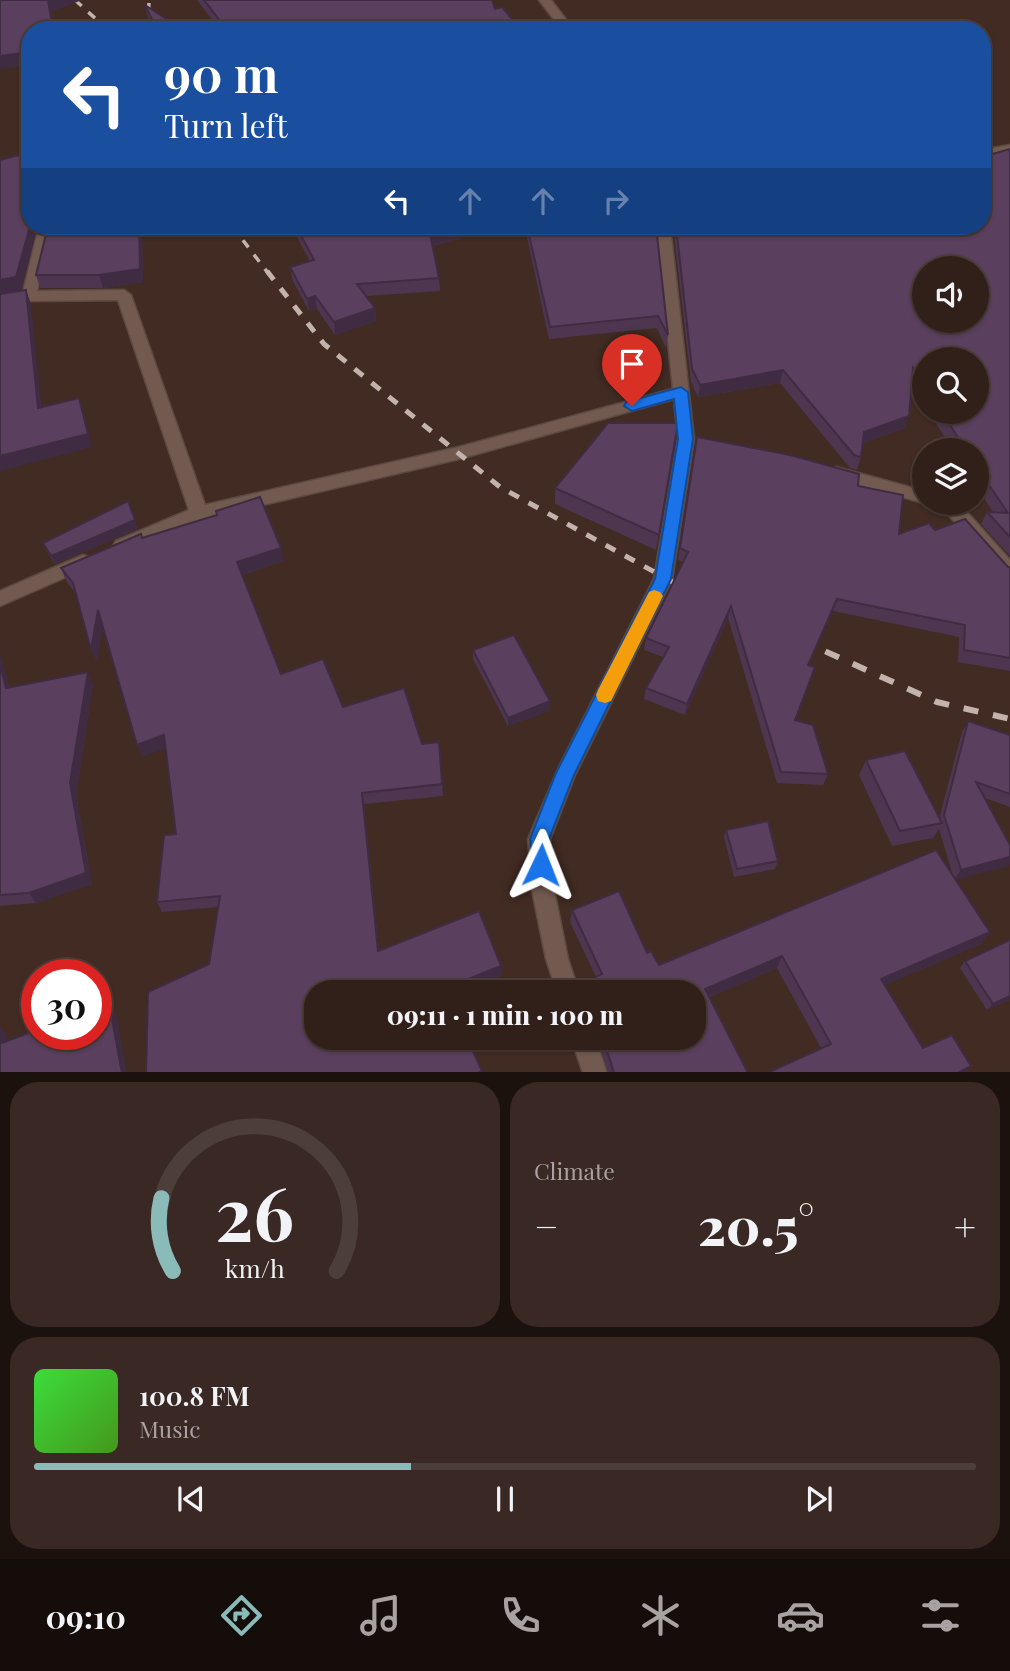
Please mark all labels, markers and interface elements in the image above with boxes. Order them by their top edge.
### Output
text: 90 m [164,40,278,105]
icon: left [49,49,140,140]
text: Turn left [164,103,288,146]
icon: left [378,182,416,220]
icon: ahead [451,182,489,220]
icon: ahead [524,182,562,220]
icon: right [597,182,635,220]
map controls [912,256,989,515]
button: sound [912,256,989,333]
pin [602,334,662,406]
icon: arrive [613,345,651,383]
button: search [912,347,989,424]
button: layers [912,438,989,515]
position arrow [504,828,578,902]
speed limit sign: 30 [21,959,112,1050]
text: 09:11 · 1 min · 100 m [387,997,623,1032]
text: Climate [534,1155,615,1186]
text: 26 [216,1162,294,1259]
text: 20.5° [698,1190,814,1259]
text: − [534,1200,559,1251]
text: + [954,1200,976,1251]
text: km/h [225,1250,285,1283]
text: 100.8 FM [139,1378,250,1413]
text: Music [139,1413,200,1444]
icon: previous [172,1480,210,1518]
icon: pause [486,1480,524,1518]
icon: next [800,1480,838,1518]
icon: directions [217,1591,266,1640]
icon: music [356,1591,405,1640]
icon: phone [496,1591,545,1640]
icon: climate [636,1591,685,1640]
icon: car [776,1591,825,1640]
icon: filters [916,1591,965,1640]
text: 09:10 [45,1594,126,1637]

